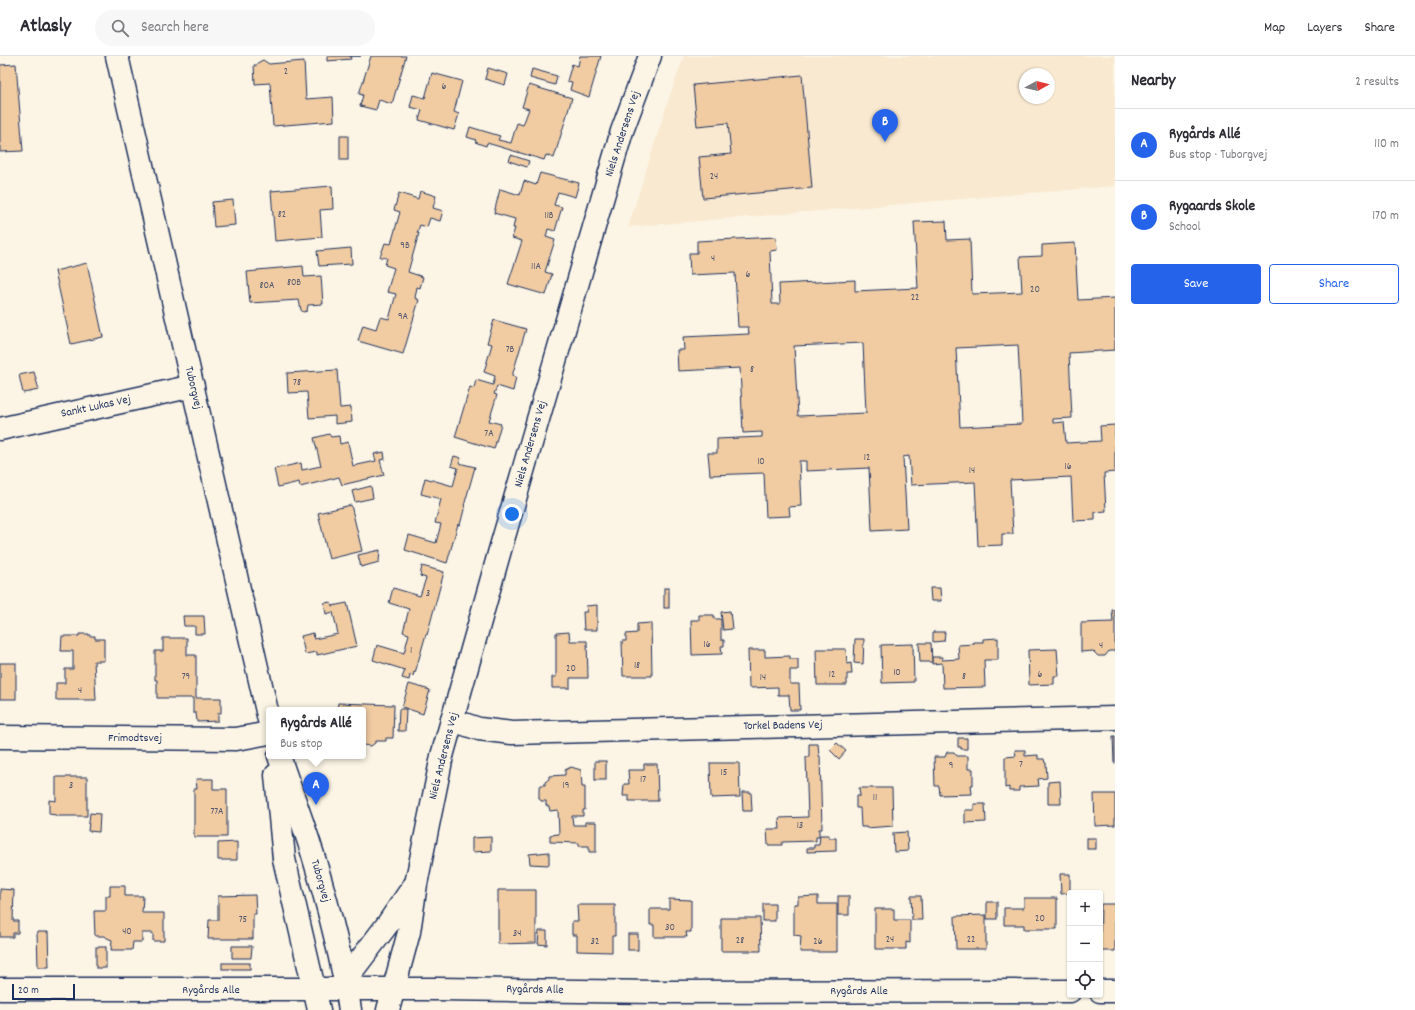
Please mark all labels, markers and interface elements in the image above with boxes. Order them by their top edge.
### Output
search box [95,10,375,46]
text: Atlasly [20,14,71,41]
icon: search [109,17,131,39]
text: Search here [141,17,209,39]
text: Map [1264,18,1285,38]
text: Layers [1307,18,1342,38]
text: Share [1364,18,1395,38]
house number: 2 [284,65,288,79]
north arrow [1019,68,1055,104]
text: Nearby [1131,70,1175,94]
text: 2 results [1355,73,1399,92]
house number: 6 [442,80,447,94]
street label: Niels Andersens Vej [601,89,645,179]
pin: B [872,109,898,142]
text: Rygårds Allé [1169,124,1241,146]
text: A [1140,135,1148,154]
text: 110 m [1374,135,1399,154]
text: Bus stop · Tuborgvej [1169,146,1267,165]
house number: 24 [710,170,718,184]
text: Rygaards Skole [1169,196,1255,218]
text: B [1141,207,1147,226]
text: 170 m [1372,207,1399,226]
house number: 82 [278,208,286,222]
house number: 11B [544,209,554,223]
text: School [1169,218,1201,237]
house number: 9B [400,239,410,253]
house number: 4 [711,252,715,266]
house number: 11A [531,260,541,274]
button: Save [1131,264,1261,304]
button: Share [1269,264,1399,304]
house number: 6 [746,268,751,282]
house number: 80B [287,276,301,290]
house number: 80A [260,279,275,293]
house number: 20 [1030,283,1040,297]
house number: 22 [911,291,919,305]
house number: 9A [398,310,409,324]
house number: 7B [506,343,515,357]
house number: 8 [750,363,754,377]
street label: Tuborgvej [180,365,206,411]
house number: 78 [293,376,301,390]
street label: Sankt Lukas Vej [59,391,133,423]
street label: Niels Andersens Vej [511,399,551,489]
house number: 7A [484,427,494,441]
house number: 12 [864,451,870,465]
house number: 10 [757,455,765,469]
house number: 16 [1064,460,1072,474]
house number: 14 [969,464,975,478]
your location [502,504,522,524]
house number: 3 [426,587,430,601]
house number: 16 [703,638,711,652]
house number: 4 [1099,639,1103,653]
house number: 1 [410,644,412,658]
house number: 18 [634,659,640,673]
house number: 20 [566,662,576,676]
house number: 10 [893,666,901,680]
house number: 12 [829,668,835,682]
house number: 6 [1038,668,1043,682]
house number: 79 [182,670,190,684]
house number: 8 [962,670,966,684]
house number: 14 [760,671,766,685]
house number: 4 [78,684,82,698]
popup [266,707,366,759]
street label: Niels Andersens Vej [425,711,463,801]
text: Rygårds Allé [280,713,352,735]
street label: Torkel Badens Vej [743,717,823,735]
street label: Frimodtsvej [108,730,162,747]
text: Bus stop [280,735,322,754]
house number: 7 [1019,758,1023,772]
house number: 9 [949,759,953,773]
house number: 15 [721,766,728,780]
pin: A [303,772,329,805]
house number: 17 [640,773,646,787]
house number: 3 [69,779,73,793]
house number: 19 [563,779,569,793]
house number: 11 [873,791,877,805]
house number: 77A [210,805,224,819]
house number: 13 [797,819,803,833]
street label: Tuborgvej [306,858,334,904]
map controls [1067,890,1103,998]
button: + [1067,890,1103,926]
house number: 20 [1035,912,1045,926]
house number: 75 [239,913,248,927]
house number: 30 [665,921,675,935]
house number: 40 [122,925,132,939]
button: − [1067,926,1103,962]
house number: 34 [513,927,521,941]
house number: 24 [886,933,894,947]
house number: 22 [967,933,975,947]
house number: 28 [736,934,744,948]
house number: 32 [591,935,599,949]
house number: 26 [813,935,823,949]
button: locate [1067,962,1103,998]
street label: Rygårds Alle [506,981,564,999]
scale bar [12,982,75,1001]
street label: Rygårds Alle [182,982,240,999]
text: 20 m [18,983,39,999]
street label: Rygårds Alle [830,983,888,1000]

